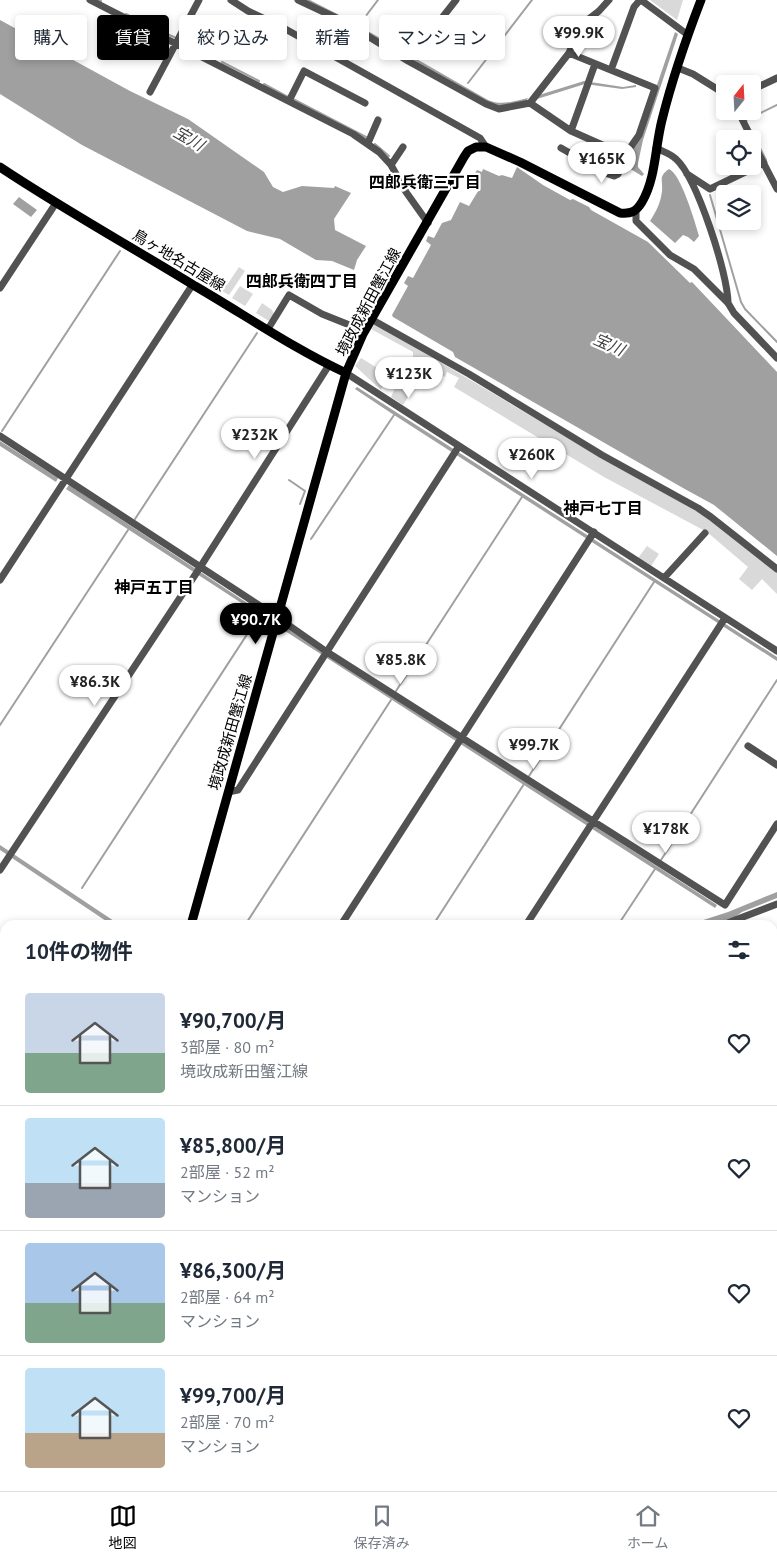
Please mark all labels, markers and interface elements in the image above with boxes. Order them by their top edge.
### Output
chip: 購入 [15,15,87,60]
chip: 賃貸 [97,15,169,60]
chip: 絞り込み [179,15,287,60]
chip: 新着 [297,15,369,60]
chip: マンション [379,15,505,60]
pin: ¥99.9K [538,15,620,58]
text: ¥99.9K [554,22,604,42]
north arrow [716,75,761,120]
map controls [716,75,761,230]
water label: 宝川 [170,121,210,156]
button: locate [716,130,761,175]
pin: ¥165K [567,142,637,184]
text: ¥165K [579,148,625,168]
district label: 四郎兵衛三丁目 [369,172,481,192]
button: layers [716,185,761,230]
street label: 鳥ヶ地名古屋線 [129,225,229,295]
street label: 境政成新田蟹江線 [331,245,405,359]
district label: 四郎兵衛四丁目 [246,271,358,291]
water label: 宝川 [590,328,630,360]
pin: ¥123K [374,356,444,399]
text: ¥123K [386,363,432,383]
pin: ¥232K [220,418,290,460]
text: ¥232K [232,424,278,444]
pin: ¥260K [497,438,567,480]
text: ¥260K [509,444,555,464]
district label: 神戸七丁目 [563,498,643,518]
district label: 神戸五丁目 [114,577,194,597]
pin: ¥90.7K [215,602,297,645]
text: ¥90.7K [231,609,281,629]
pin: ¥85.8K [360,642,442,685]
text: ¥85.8K [376,649,426,669]
pin: ¥86.3K [54,664,136,707]
text: ¥86.3K [70,671,120,691]
street label: 境政成新田蟹江線 [204,672,256,792]
pin: ¥99.7K [493,728,575,770]
text: ¥99.7K [509,734,559,754]
pin: ¥178K [631,812,701,854]
text: ¥178K [643,818,689,838]
icon: filters [725,936,753,964]
text: 10件の物件 [25,938,133,965]
text: ¥90,700/月 [180,1007,286,1034]
icon: home [65,1013,125,1073]
icon: heart [725,1029,753,1057]
text: 3部屋 · 80 m² [180,1037,275,1057]
text: 境政成新田蟹江線 [180,1061,308,1081]
text: ¥85,800/月 [180,1132,286,1159]
icon: home [65,1138,125,1198]
icon: heart [725,1154,753,1182]
text: 2部屋 · 52 m² [180,1162,275,1182]
text: マンション [180,1186,260,1206]
text: ¥86,300/月 [180,1257,286,1284]
icon: home [65,1263,125,1323]
icon: heart [725,1279,753,1307]
text: 2部屋 · 64 m² [180,1287,275,1307]
text: マンション [180,1311,260,1331]
text: ¥99,700/月 [180,1382,286,1409]
icon: home [65,1388,125,1448]
icon: heart [725,1404,753,1432]
text: 2部屋 · 70 m² [180,1412,275,1432]
text: マンション [180,1436,260,1456]
tab: 地図 [109,1502,137,1552]
tab: 保存済み [354,1502,410,1552]
tab: ホーム [627,1502,668,1552]

